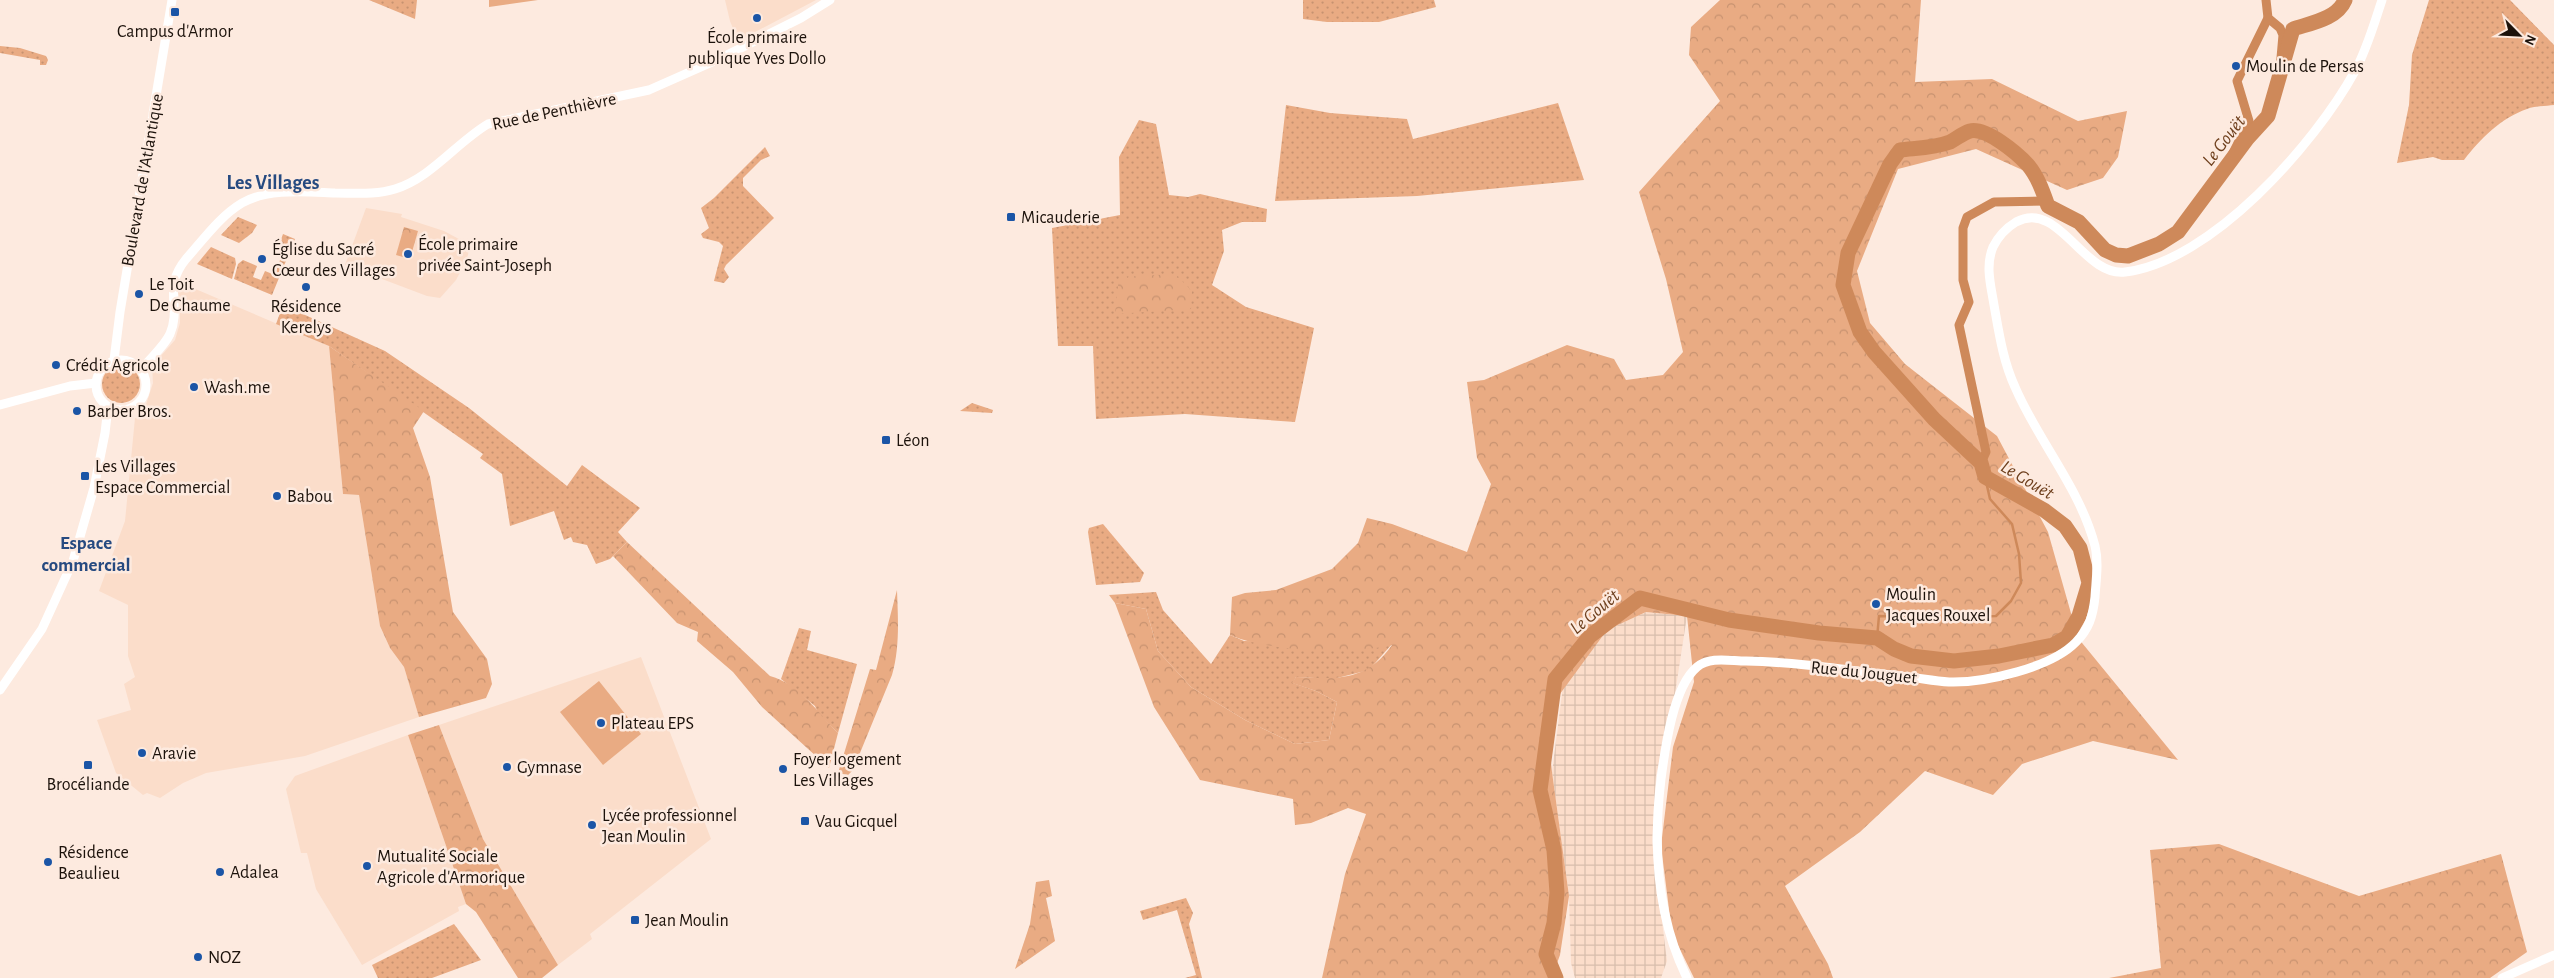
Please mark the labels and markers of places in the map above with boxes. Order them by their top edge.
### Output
marker: Campus d'Armor [169,6,181,18]
marker: École primaire publique Yves Dollo [751,12,763,24]
place label: Campus d'Armor [117,23,233,41]
place label: École primaire publique Yves Dollo [688,26,826,68]
place label: Moulin de Persas [2246,58,2364,76]
marker: Moulin de Persas [2230,60,2242,72]
place label: Micauderie [1021,209,1100,227]
marker: Micauderie [1005,211,1017,223]
place label: École primaire privée Saint-Joseph [418,233,552,275]
place label: Église du Sacré Cœur des Villages [272,238,395,280]
marker: École primaire privée Saint-Joseph [402,248,414,260]
marker: Église du Sacré Cœur des Villages [256,253,268,265]
place label: Le Toit De Chaume [149,276,231,315]
marker: Résidence Kerelys [300,281,312,293]
marker: Le Toit De Chaume [133,288,145,300]
place label: Résidence Kerelys [271,298,341,337]
place label: Crédit Agricole [66,357,169,375]
marker: Crédit Agricole [50,359,62,371]
place label: Wash.me [204,379,270,397]
marker: Wash.me [188,381,200,393]
place label: Barber Bros. [87,403,172,421]
marker: Barber Bros. [71,405,83,417]
place label: Léon [896,432,929,450]
marker: Léon [880,434,892,446]
place label: Les Villages Espace Commercial [95,458,230,497]
marker: Les Villages Espace Commercial [79,470,91,482]
place label: Babou [287,488,332,506]
marker: Babou [271,490,283,502]
place label: Moulin Jacques Rouxel [1886,586,1990,625]
marker: Moulin Jacques Rouxel [1870,598,1882,610]
place label: Plateau EPS [611,715,694,733]
marker: Plateau EPS [595,717,607,729]
place label: Aravie [152,745,196,763]
marker: Aravie [136,747,148,759]
place label: Foyer logement Les Villages [793,751,902,790]
marker: Brocéliande [82,759,94,771]
place label: Gymnase [517,759,582,777]
marker: Gymnase [501,761,513,773]
marker: Foyer logement Les Villages [777,763,789,775]
place label: Brocéliande [46,776,130,794]
place label: Lycée professionnel Jean Moulin [602,807,737,846]
place label: Vau Gicquel [815,813,898,831]
marker: Vau Gicquel [799,815,811,827]
marker: Lycée professionnel Jean Moulin [586,819,598,831]
place label: Résidence Beaulieu [58,844,129,883]
place label: Mutualité Sociale Agricole d'Armorique [377,848,525,887]
marker: Résidence Beaulieu [42,856,54,868]
marker: Mutualité Sociale Agricole d'Armorique [361,860,373,872]
place label: Adalea [230,864,279,882]
marker: Adalea [214,866,226,878]
place label: Jean Moulin [645,912,729,930]
marker: Jean Moulin [629,914,641,926]
place label: NOZ [208,949,241,967]
marker: NOZ [192,951,204,963]

